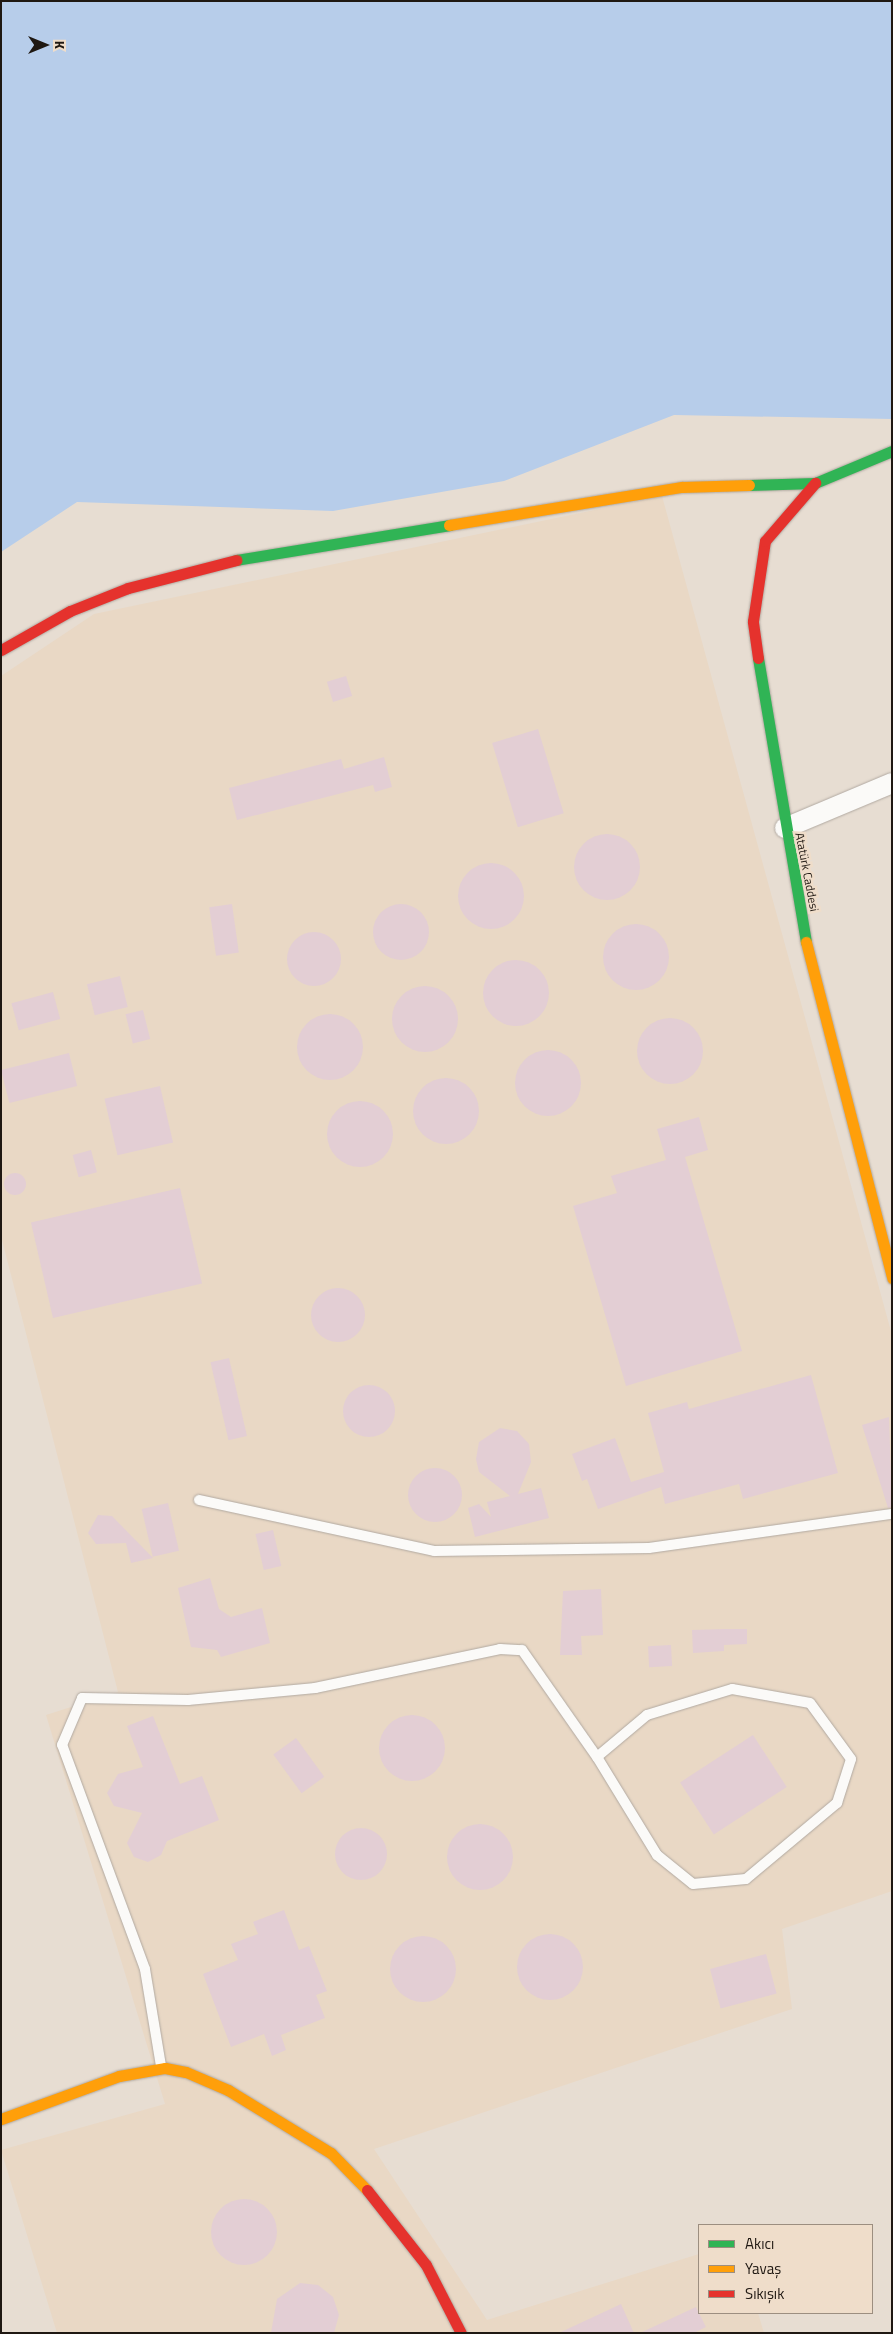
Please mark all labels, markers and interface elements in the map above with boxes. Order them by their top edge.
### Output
north arrow [20,20,70,70]
text: K [50,41,71,49]
street label: Atatürk Caddesi [792,831,822,913]
legend [698,2224,873,2314]
text: Akıcı [745,2232,774,2255]
text: Yavaş [745,2257,781,2280]
text: Sıkışık [745,2282,784,2305]

